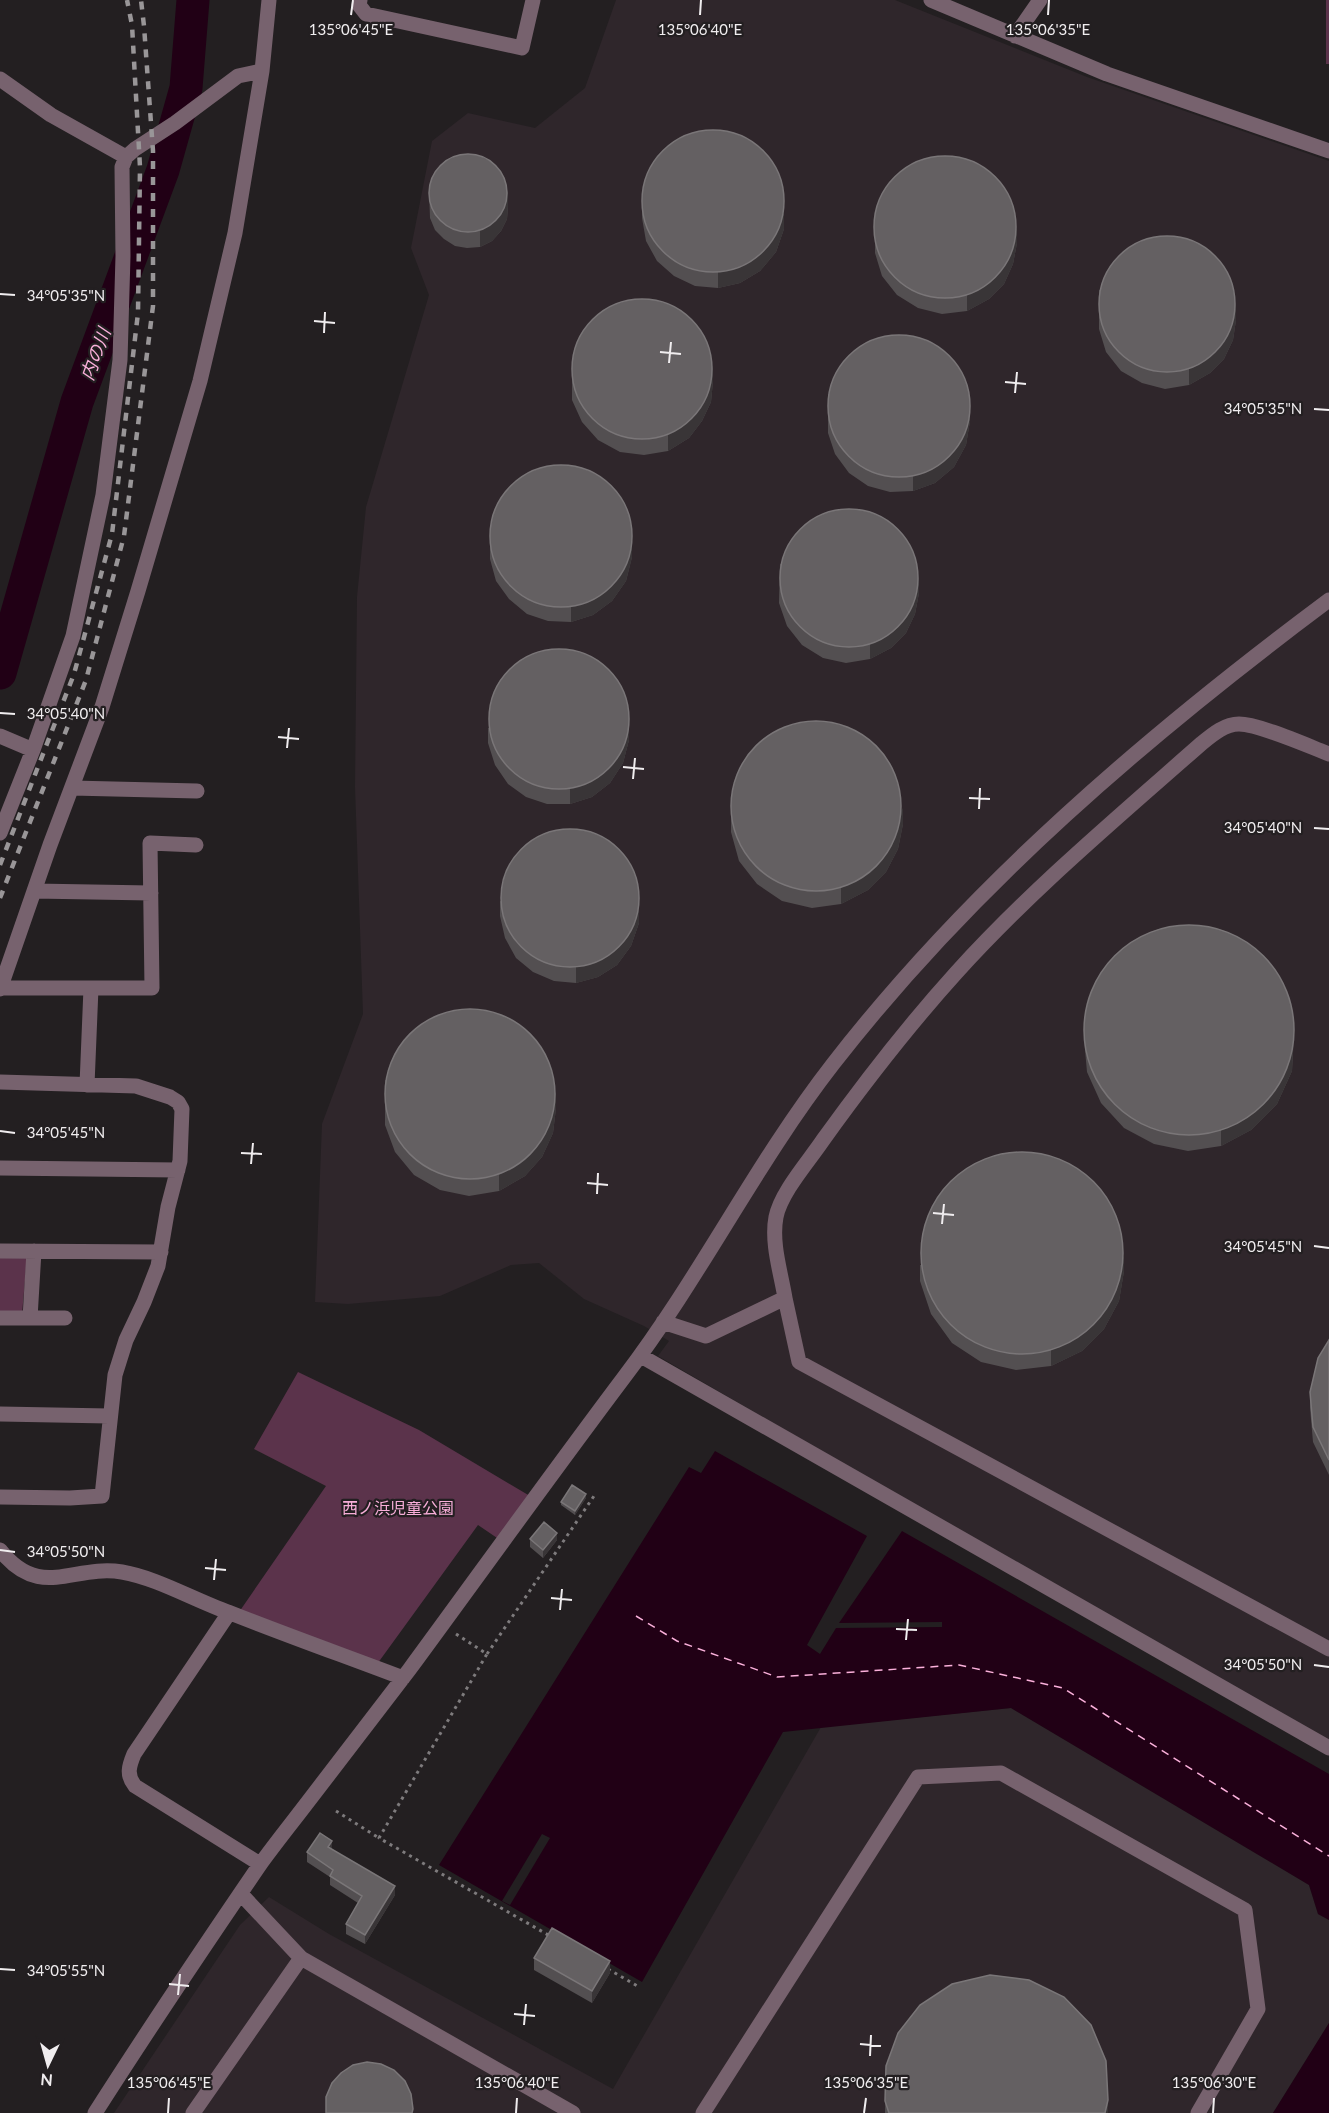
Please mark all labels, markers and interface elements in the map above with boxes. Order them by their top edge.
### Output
text: 135°06'45"E [309,20,393,38]
text: 135°06'40"E [658,20,742,38]
text: 135°06'35"E [1006,20,1090,38]
text: 34°05'35"N [27,286,105,304]
water label: 内の川 [75,323,115,383]
text: 34°05'35"N [1224,399,1302,417]
text: 34°05'40"N [27,704,105,722]
text: 34°05'40"N [1224,818,1302,836]
text: 34°05'45"N [27,1123,105,1141]
text: 34°05'45"N [1224,1237,1302,1255]
park label: 西ノ浜児童公園 [342,1498,454,1517]
text: 34°05'50"N [27,1542,105,1560]
text: 34°05'50"N [1224,1655,1302,1673]
text: 34°05'55"N [27,1961,105,1979]
north arrow [18,2035,78,2095]
text: N [40,2070,54,2090]
text: 135°06'45"E [127,2073,211,2091]
text: 135°06'40"E [475,2073,559,2091]
text: 135°06'35"E [824,2073,908,2091]
text: 135°06'30"E [1172,2073,1256,2091]

